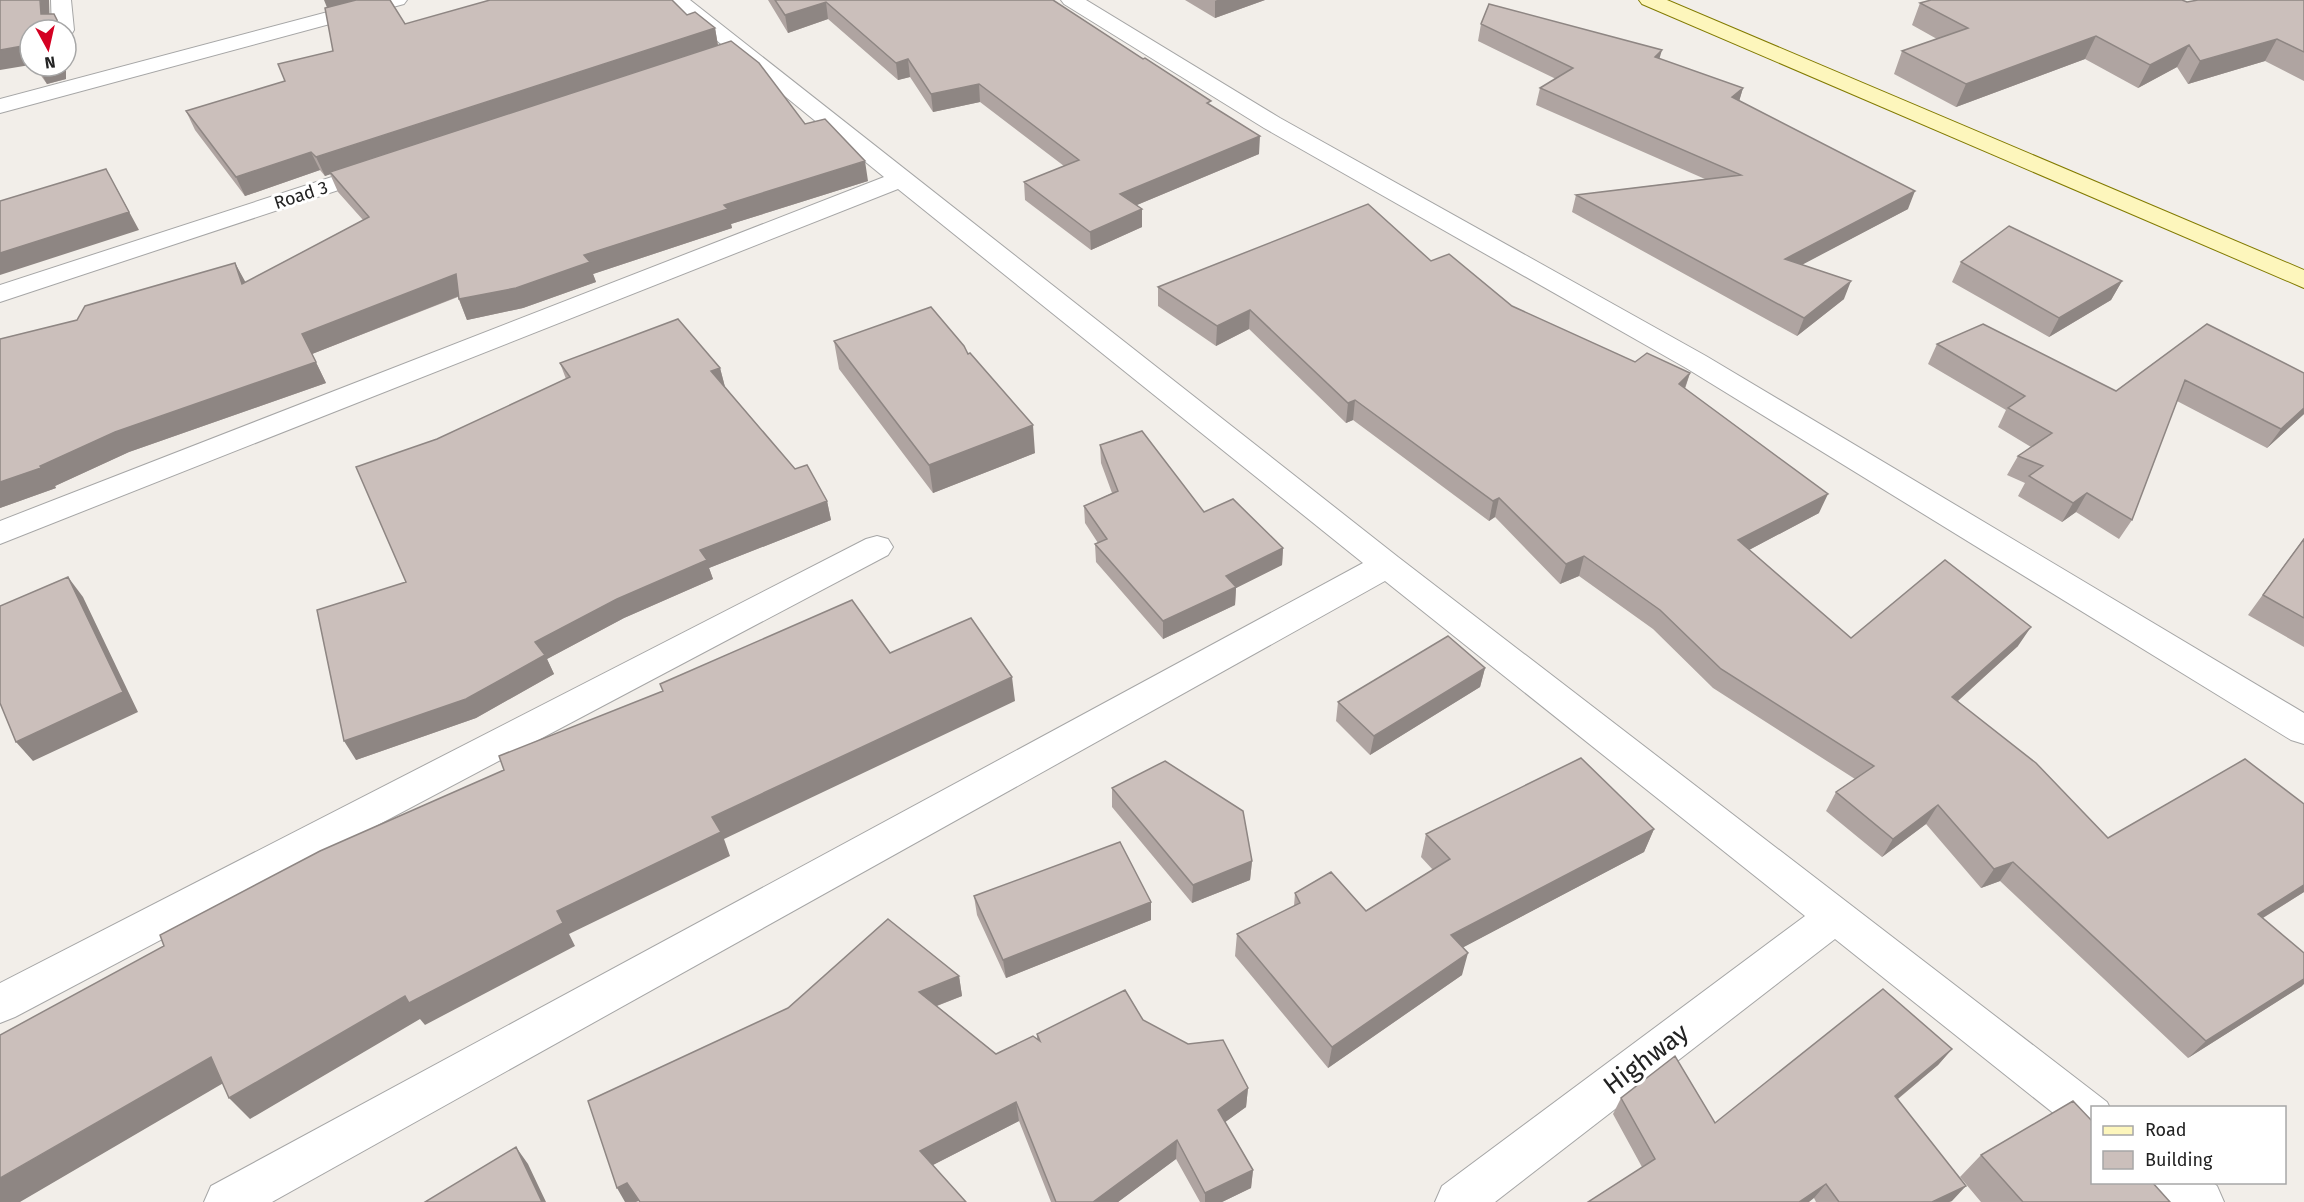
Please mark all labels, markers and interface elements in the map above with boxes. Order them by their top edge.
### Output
north arrow [18,18,78,78]
text: N [43,52,57,73]
street label: Road 3 [271,176,331,214]
street label: Highway [1597,1017,1695,1101]
legend [2091,1106,2286,1184]
text: Road [2145,1119,2187,1141]
text: Building [2145,1149,2213,1171]

